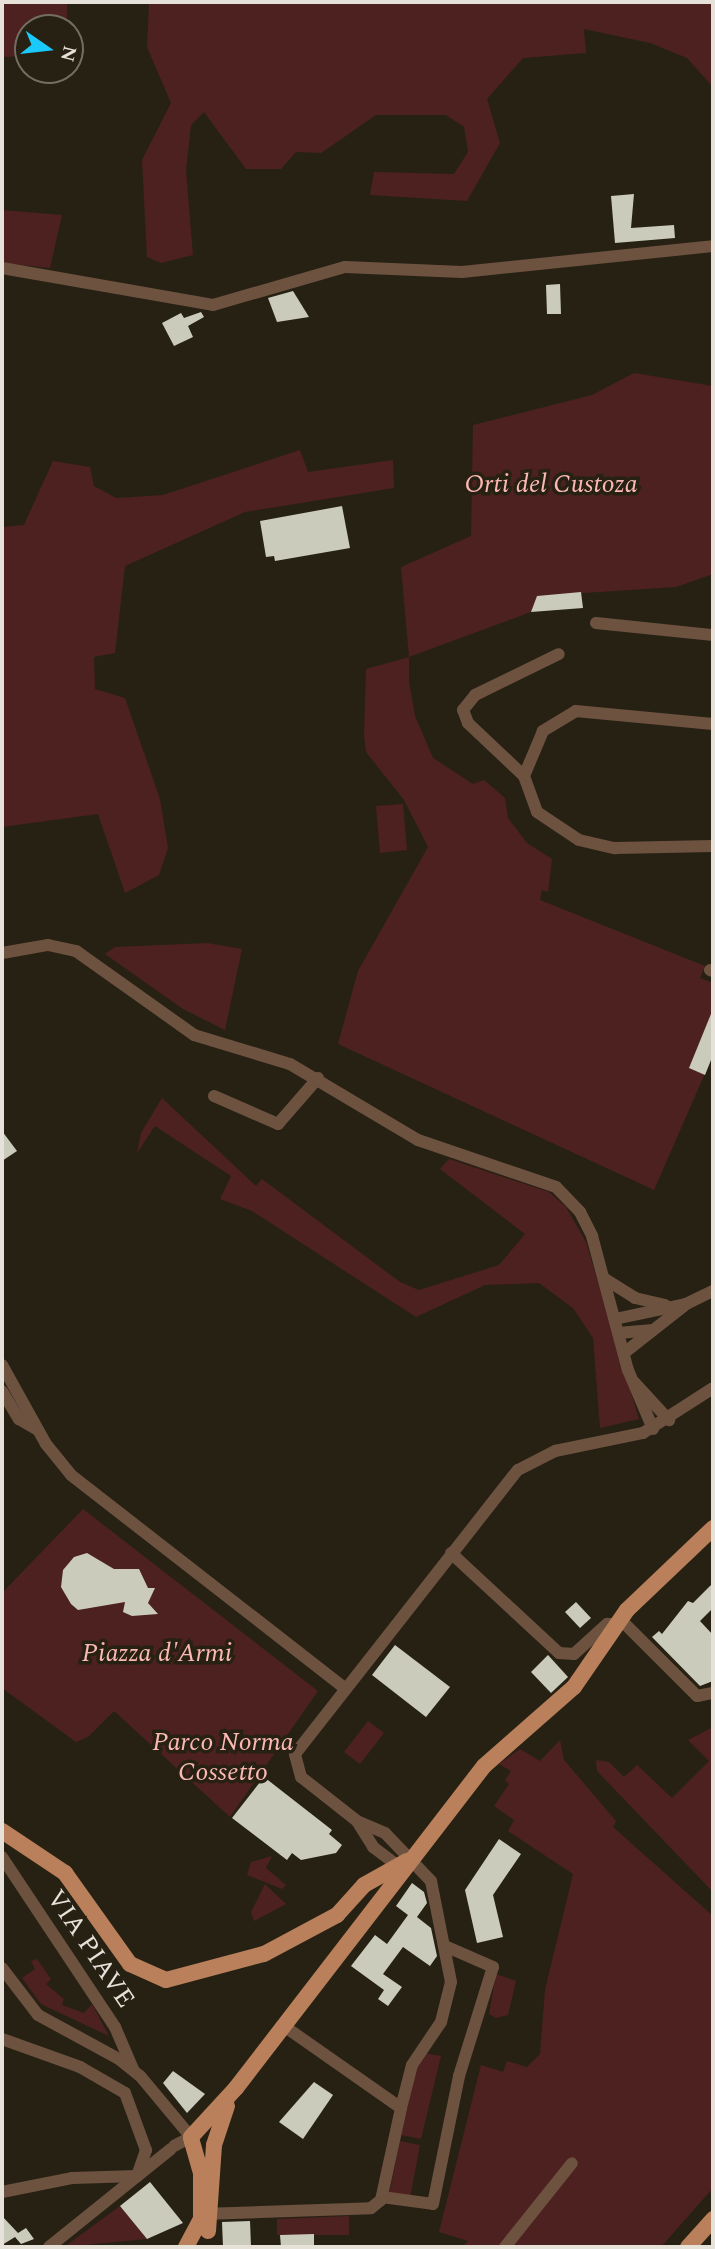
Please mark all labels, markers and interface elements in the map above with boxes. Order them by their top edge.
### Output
north arrow [14,14,84,84]
text: N [52,43,84,65]
park label: Orti del Custoza [464,469,638,501]
park label: Piazza d'Armi [82,1638,232,1670]
park label: Parco Norma Cossetto [152,1727,294,1788]
street label: VIA PIAVE [39,1884,141,2014]

